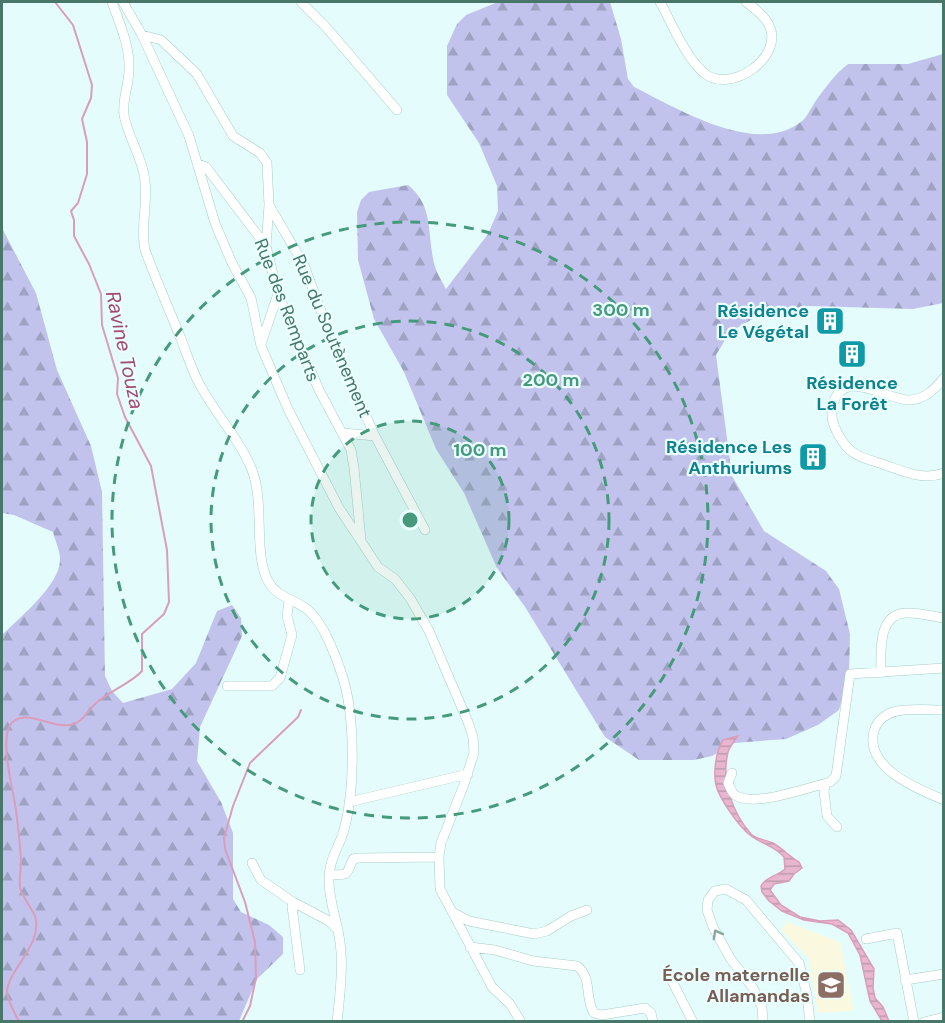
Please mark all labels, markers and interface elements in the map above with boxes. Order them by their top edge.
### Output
street label: Rue des Remparts [249,235,325,385]
street label: Rue du Soutènement [287,251,377,421]
water label: Ravine Touza [100,289,150,411]
text: 300 m [592,298,650,322]
place label: Résidence Le Végétal [717,299,809,344]
building icon: Résidence Le Végétal [814,305,846,337]
building icon: Résidence La Forêt [836,338,868,370]
text: 200 m [523,368,579,392]
place label: Résidence La Forêt [806,371,898,416]
place label: Résidence Les Anthuriums [666,435,792,480]
text: 100 m [453,438,507,462]
building icon: Résidence Les Anthuriums [797,441,829,473]
centre of rings [400,510,420,530]
one-way arrow [713,930,724,940]
place label: École maternelle Allamandas [662,963,810,1008]
school or university icon: École maternelle Allamandas [815,969,847,1001]

